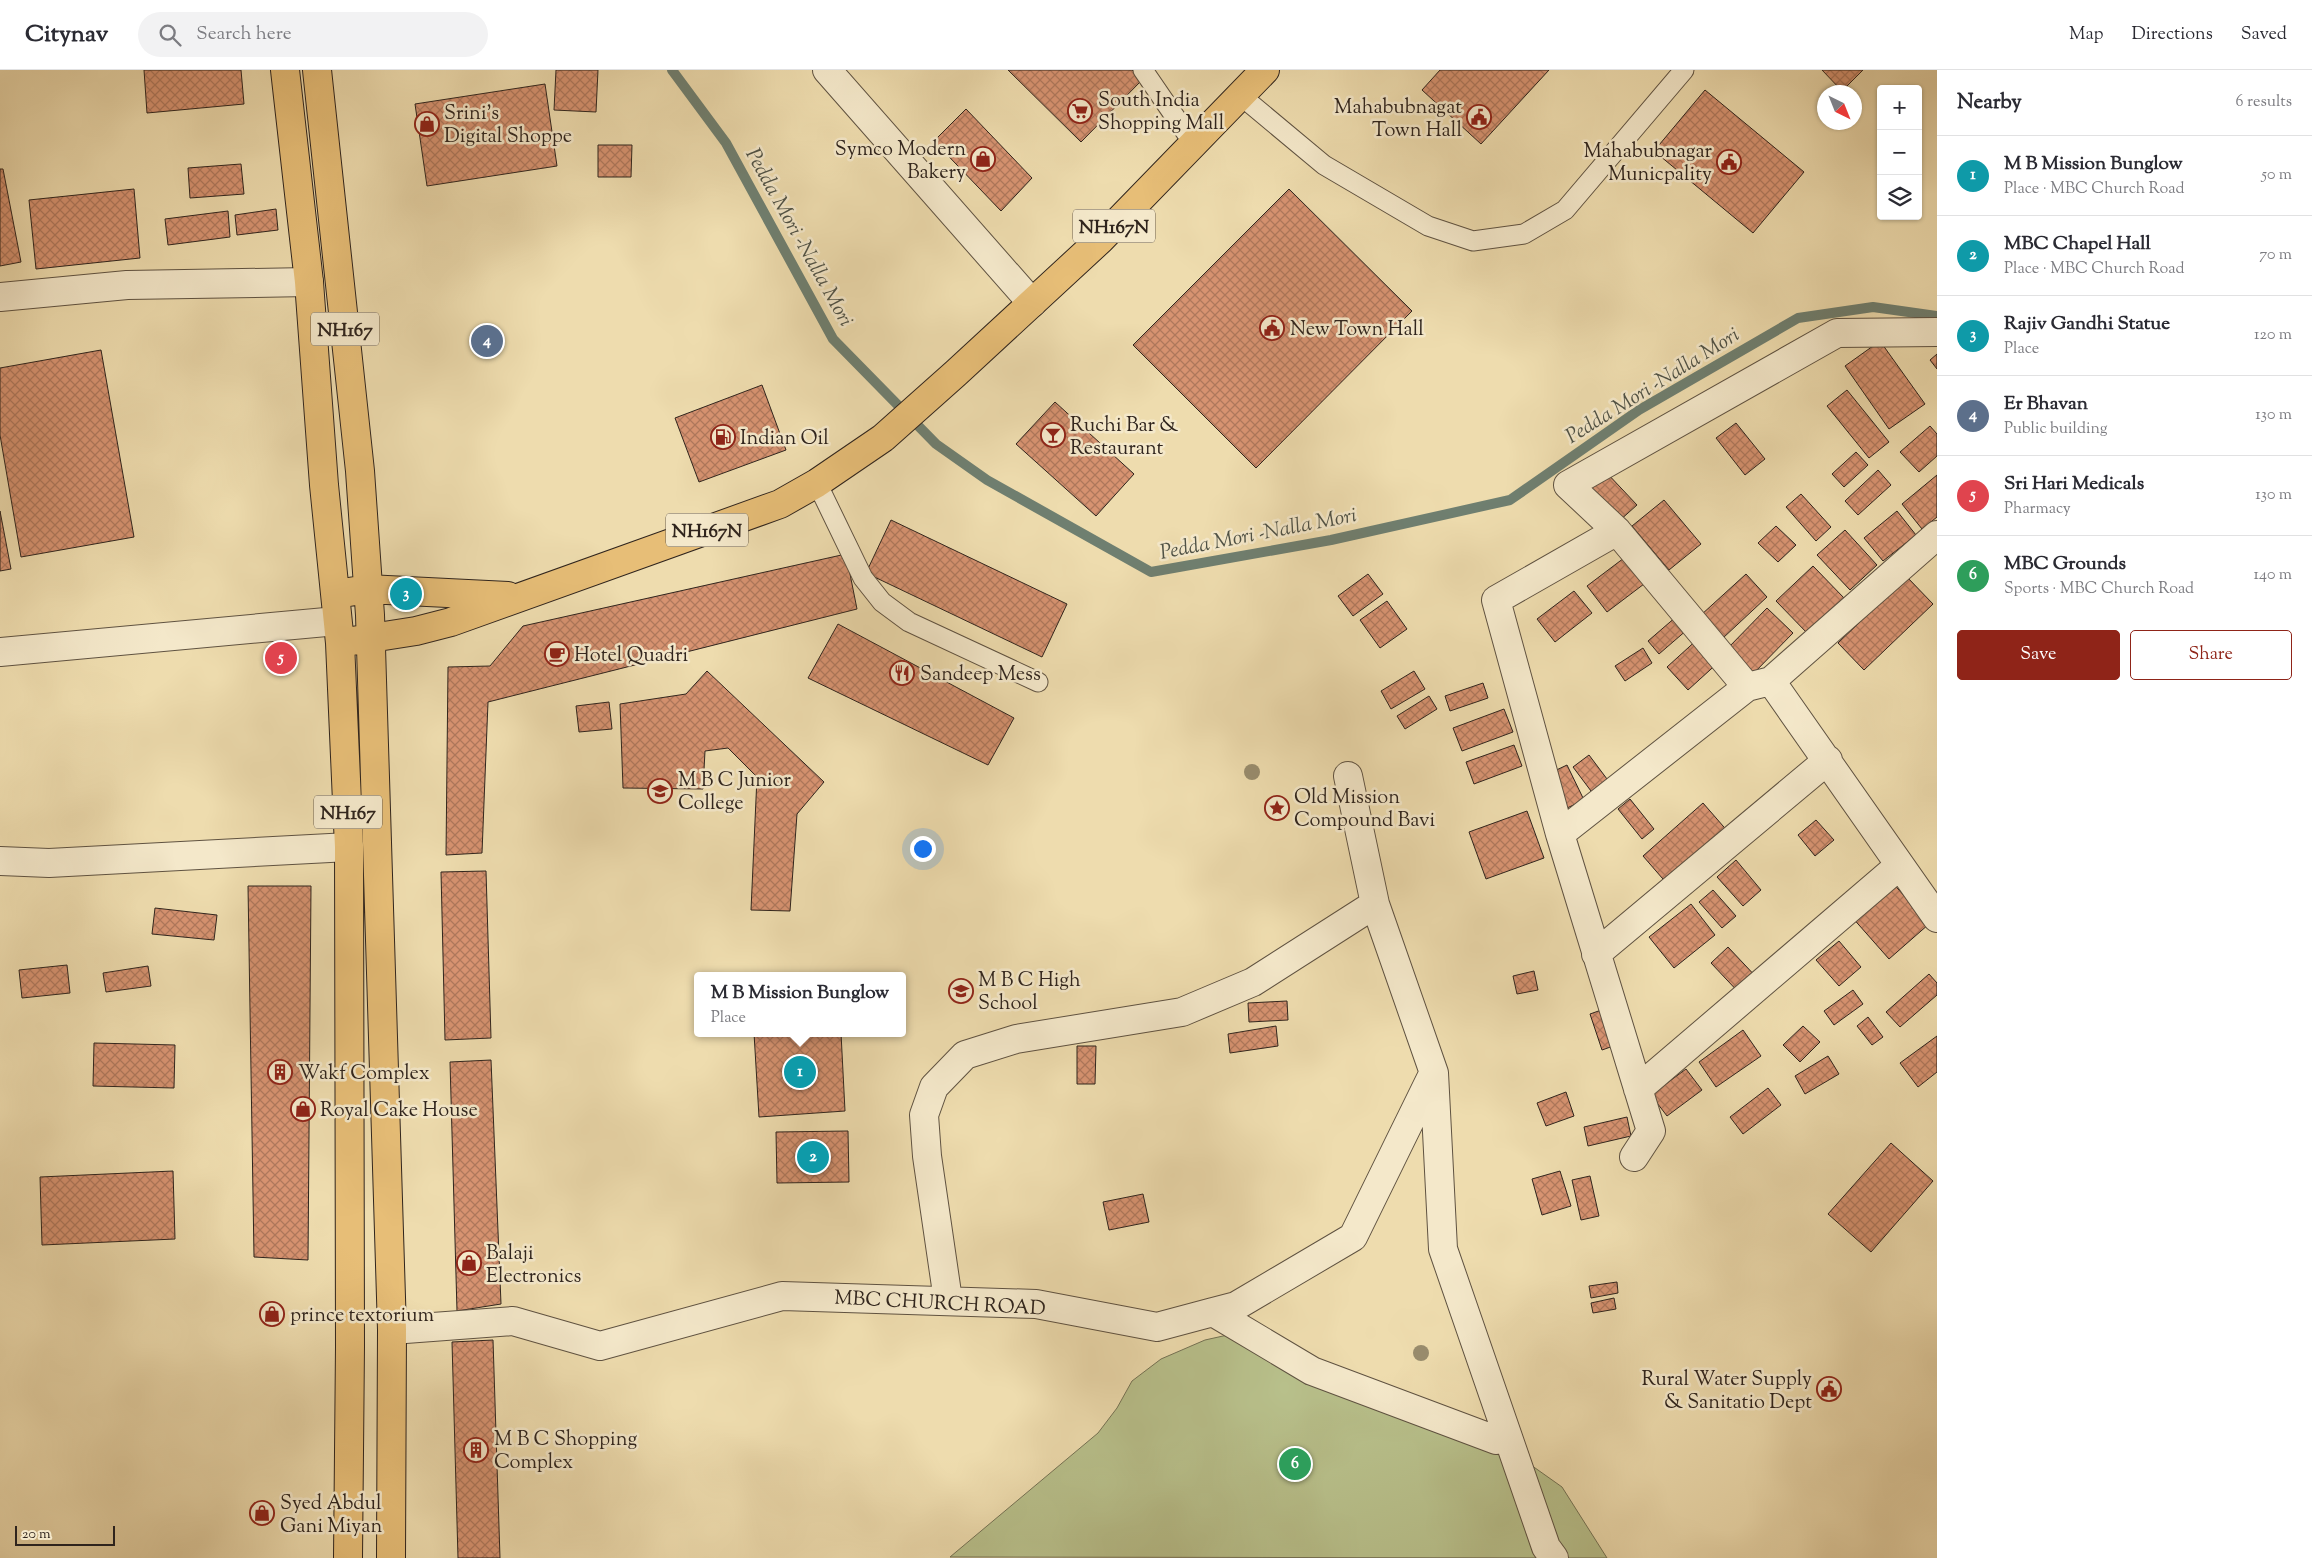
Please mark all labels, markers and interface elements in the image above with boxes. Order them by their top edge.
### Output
search box [138,12,488,57]
text: Citynav [25,18,108,52]
icon: search [156,21,184,49]
text: Search here [196,21,292,48]
text: Map [2069,22,2104,48]
text: Directions [2132,22,2213,48]
text: Saved [2241,22,2287,48]
north arrow [1817,85,1862,130]
map controls [1877,85,1922,220]
button: + [1877,85,1922,130]
place label: South India Shopping Mall [1098,87,1225,139]
text: Nearby [1957,88,2022,118]
text: 6 results [2236,91,2292,114]
place label: Mahabubnagat Town Hall [1334,94,1462,146]
supermarket icon: South India Shopping Mall [1067,98,1093,124]
place label: Srini’s Digital Shoppe [444,100,572,152]
public building icon: Mahabubnagat Town Hall [1466,104,1492,130]
shop icon: Srini’s Digital Shoppe [414,111,440,137]
button: − [1877,130,1922,175]
place label: Symco Modern Bakery [835,136,966,188]
place label: Mahabubnagar Municpality [1583,138,1712,190]
water label: Pedda Mori -Nalla Mori [737,143,860,333]
shop icon: Symco Modern Bakery [970,146,996,172]
public building icon: Mahabubnagar Municpality [1716,149,1742,175]
text: M B Mission Bunglow [2004,151,2183,178]
text: 1 [1970,164,1976,187]
text: 50 m [2261,164,2292,187]
button: layers [1877,175,1922,220]
text: Place · MBC Church Road [2004,178,2185,201]
road number: NH167N [1073,210,1155,242]
text: MBC Chapel Hall [2004,231,2151,258]
text: 2 [1969,244,1977,267]
text: 70 m [2259,244,2292,267]
text: Place · MBC Church Road [2004,258,2185,281]
text: Rajiv Gandhi Statue [2004,311,2170,338]
road number: NH167 [311,312,379,346]
public building icon: New Town Hall [1259,315,1285,341]
place label: New Town Hall [1290,316,1424,345]
water label: Pedda Mori -Nalla Mori [1560,321,1746,452]
pin: 4 [471,322,503,360]
text: 3 [1970,324,1976,347]
text: 120 m [2254,324,2292,347]
text: Place [2004,338,2039,361]
text: Er Bhavan [2004,391,2088,418]
text: 4 [1969,404,1977,427]
text: 130 m [2255,404,2292,427]
place label: Ruchi Bar & Restaurant [1070,412,1178,464]
text: Public building [2004,418,2108,441]
bar icon: Ruchi Bar & Restaurant [1040,422,1066,448]
fuel station icon: Indian Oil [710,424,736,450]
place label: Indian Oil [740,425,829,454]
text: Sri Hari Medicals [2004,471,2144,498]
text: 5 [1970,484,1976,507]
text: 130 m [2255,484,2292,507]
text: Pharmacy [2004,498,2071,521]
water label: Pedda Mori -Nalla Mori [1158,501,1359,569]
road number: NH167N [666,514,748,546]
text: MBC Grounds [2004,551,2126,578]
text: 6 [1969,564,1977,587]
text: 140 m [2254,564,2292,587]
pin: 3 [390,575,422,613]
text: Sports · MBC Church Road [2004,578,2194,601]
button: Save [1957,630,2120,680]
button: Share [2130,630,2292,680]
pin: 5 [265,639,297,677]
cafe icon: Hotel Quadri [544,641,570,667]
place label: Hotel Quadri [574,642,688,671]
restaurant icon: Sandeep Mess [889,660,915,686]
place label: Sandeep Mess [920,661,1041,690]
place label: M B C Junior College [678,767,792,819]
school or university icon: M B C Junior College [647,778,673,804]
place label: Old Mission Compound Bavi [1294,784,1436,836]
place icon: Old Mission Compound Bavi [1264,795,1290,821]
road number: NH167 [314,796,382,829]
your location [910,836,936,862]
place label: M B C High School [978,967,1081,1019]
popup [694,972,906,1037]
school or university icon: M B C High School [948,978,974,1004]
text: M B Mission Bunglow [711,980,889,1007]
text: Place [711,1007,746,1030]
pin: 1 [784,1053,816,1091]
building icon: Wakf Complex [267,1059,293,1085]
place label: Wakf Complex [298,1060,430,1089]
shop icon: Royal Cake House [290,1096,316,1122]
place label: Royal Cake House [320,1097,478,1126]
pin: 2 [797,1138,829,1176]
place label: Balaji Electronics [486,1240,581,1292]
shop icon: Balaji Electronics [456,1250,482,1276]
street label: MBC CHURCH ROAD [833,1284,1046,1325]
shop icon: prince textorium [259,1301,285,1327]
place label: prince textorium [290,1302,435,1331]
place label: Rural Water Supply & Sanitatio Dept [1641,1366,1812,1418]
public building icon: Rural Water Supply & Sanitatio Dept [1816,1376,1842,1402]
place label: M B C Shopping Complex [494,1426,637,1478]
building icon: M B C Shopping Complex [463,1437,489,1463]
pin: 6 [1279,1445,1311,1483]
place label: Syed Abdul Gani Miyan [280,1490,382,1542]
shop icon: Syed Abdul Gani Miyan [249,1500,275,1526]
scale bar [15,1523,115,1546]
text: 20 m [22,1525,51,1545]

